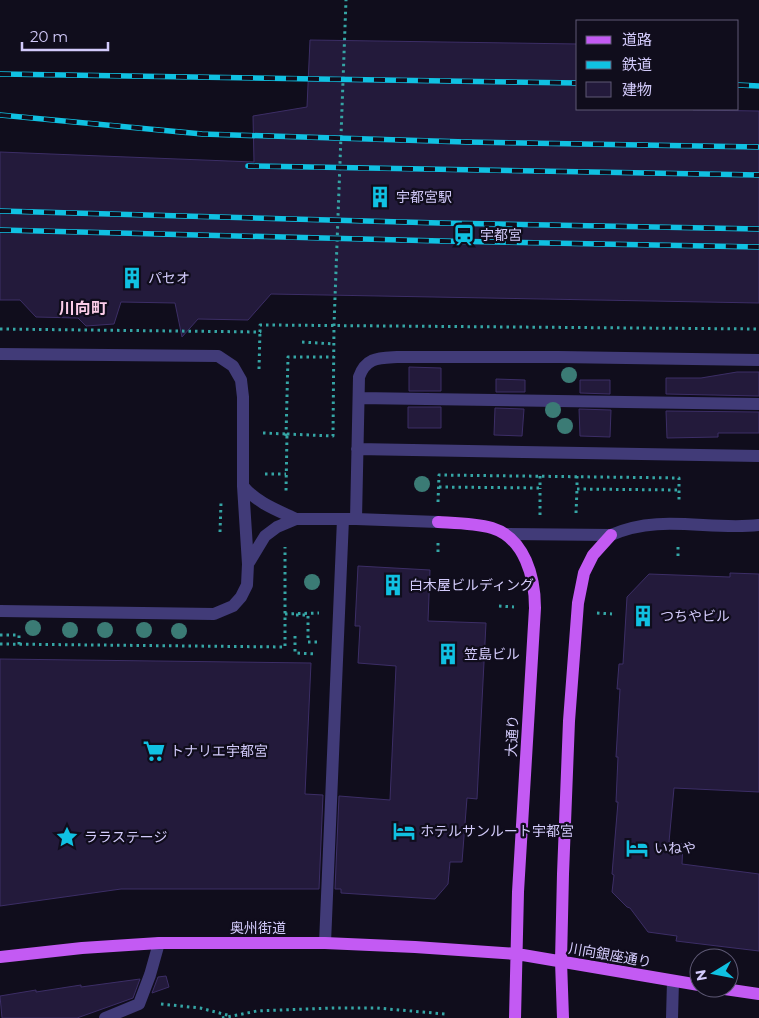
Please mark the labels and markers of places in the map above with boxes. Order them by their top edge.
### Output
building icon: 宇都宮駅 [367,184,393,210]
place label: 宇都宮駅 [396,188,452,206]
station icon: 宇都宮 [451,222,477,248]
place label: 宇都宮 [480,226,522,244]
building icon: パセオ [119,265,145,291]
place label: パセオ [148,269,190,287]
building icon: 白木屋ビルディング [380,572,406,598]
place label: 白木屋ビルディング [409,576,534,594]
building icon: つちやビル [630,603,656,629]
place label: つちやビル [660,607,730,625]
building icon: 笠島ビル [435,641,461,667]
place label: 笠島ビル [464,645,520,663]
supermarket icon: トナリエ宇都宮 [141,738,167,764]
place label: トナリエ宇都宮 [170,742,268,760]
hotel icon: ホテルサンルート宇都宮 [391,818,417,844]
place label: ホテルサンルート宇都宮 [420,822,574,840]
place icon: ララステージ [54,824,80,850]
place label: ララステージ [84,828,167,846]
hotel icon: いねや [624,835,650,861]
place label: いねや [654,839,696,857]

